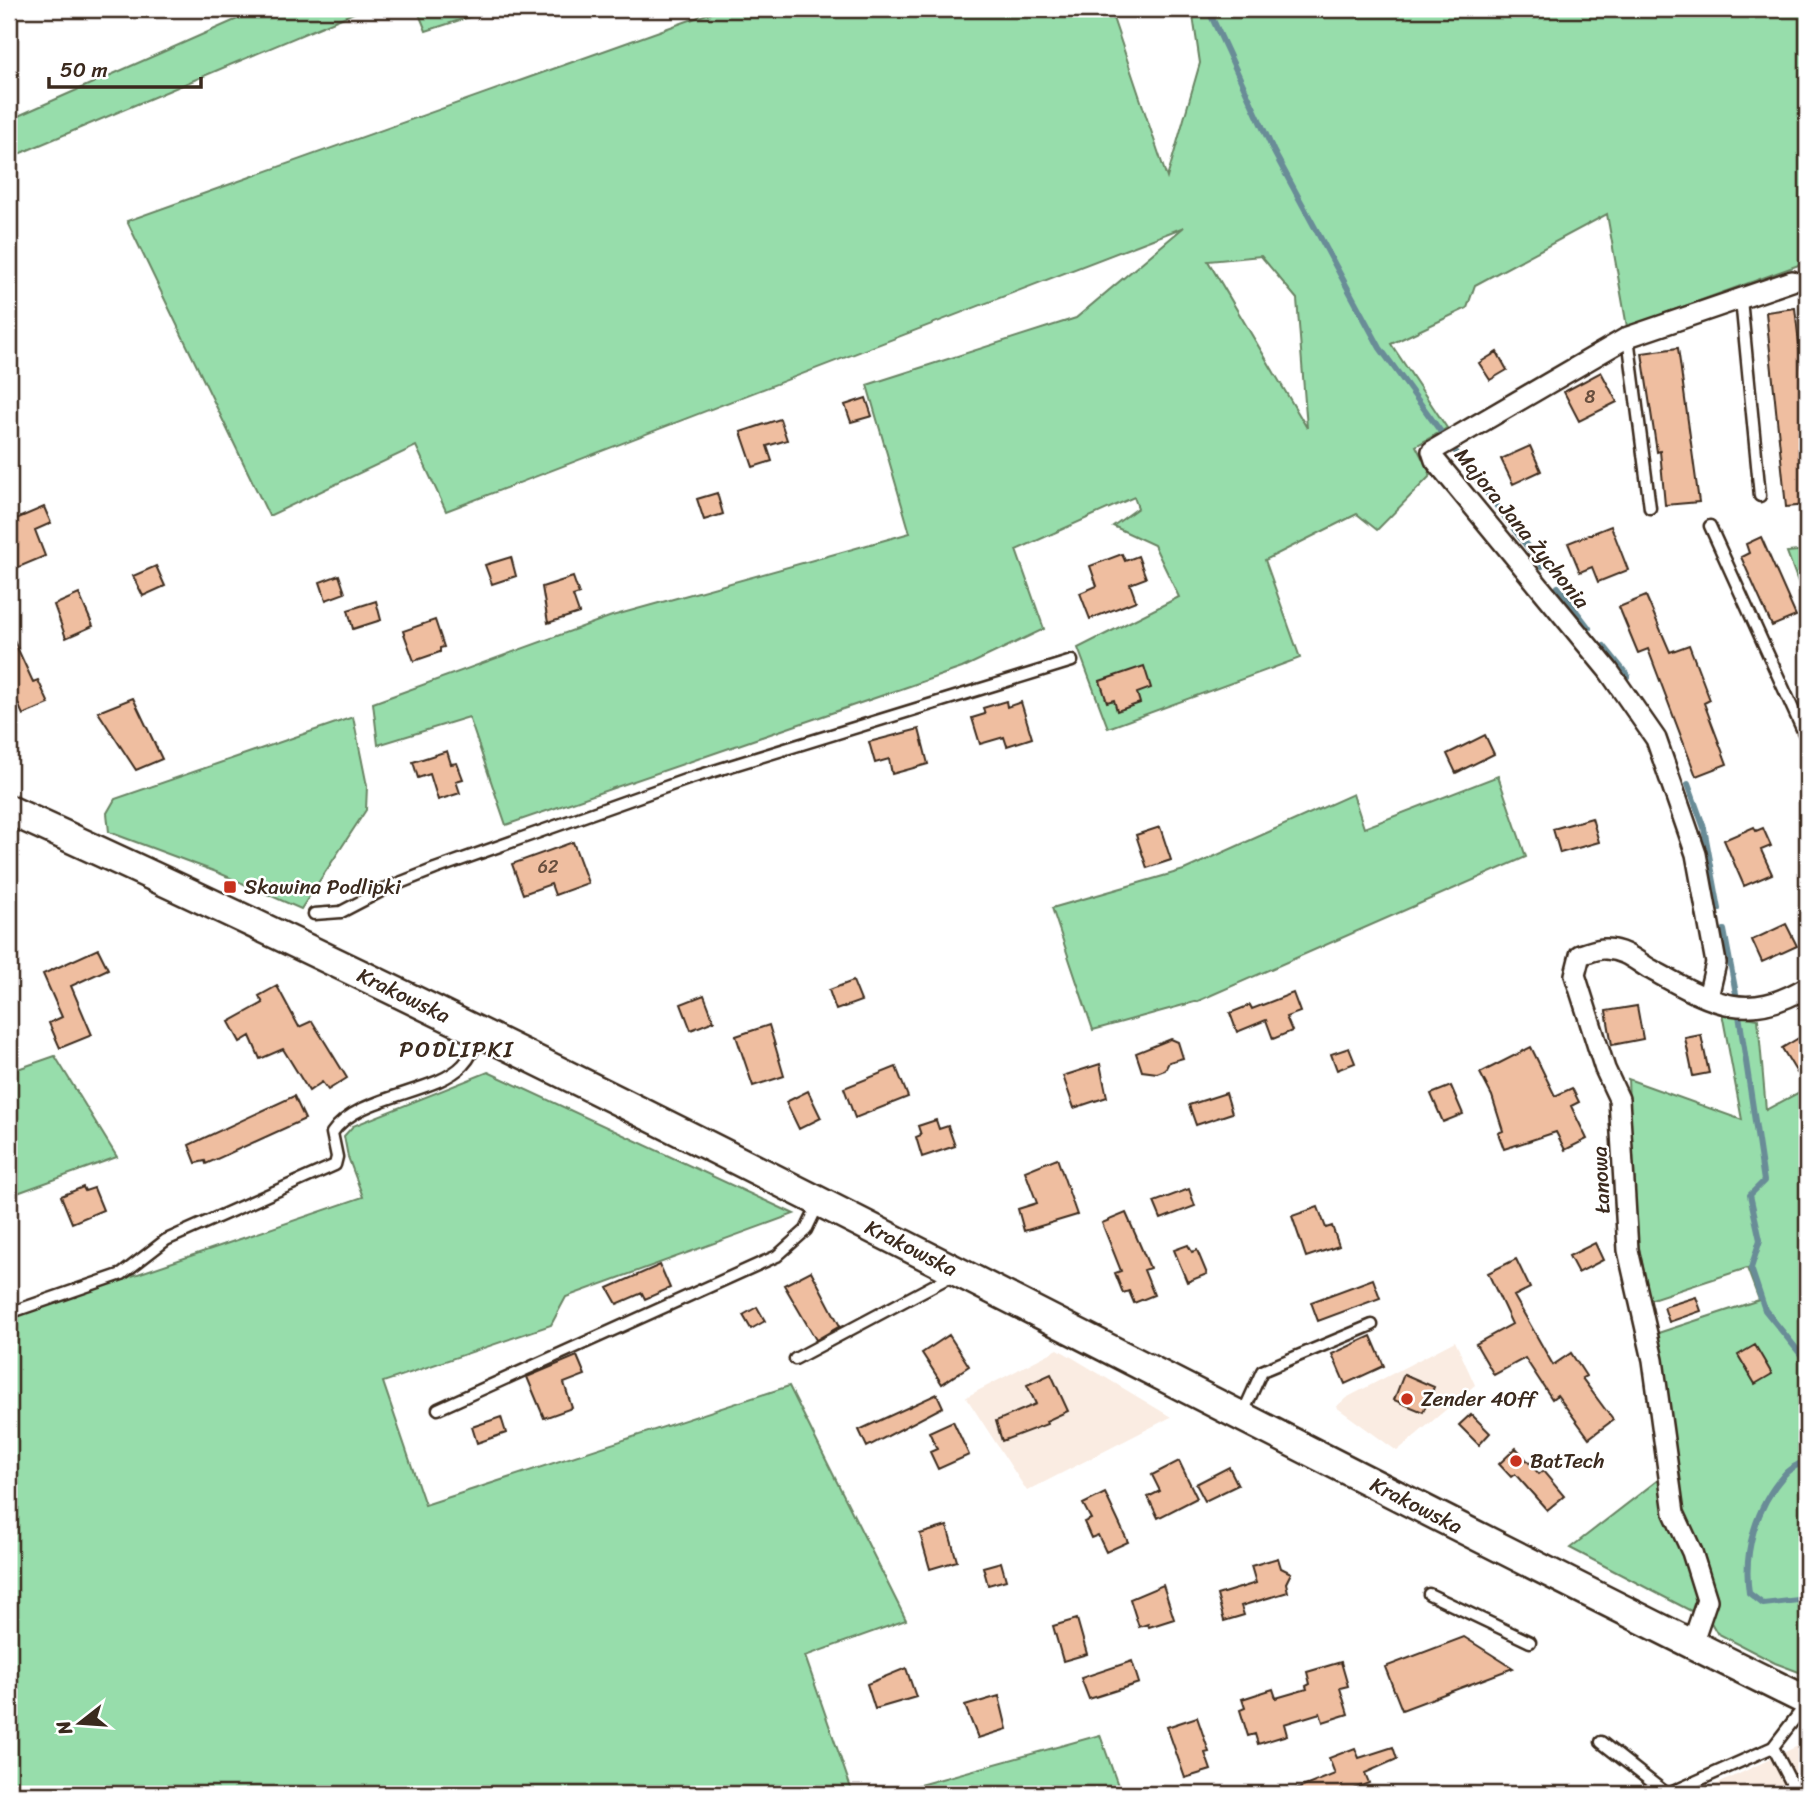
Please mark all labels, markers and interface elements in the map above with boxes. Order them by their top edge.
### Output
scale bar [49,46,201,90]
text: 50 m [60,51,108,89]
house number: 8 [1585,381,1596,413]
street label: Majora Jana Żychonia [1444,439,1600,618]
house number: 62 [538,851,558,883]
place label: Skawina Podlipki [244,868,402,906]
marker: Skawina Podlipki [222,879,238,895]
street label: Krakowska [351,957,457,1034]
district label: PODLIPKI [399,1029,515,1070]
street label: Łanowa [1580,1145,1622,1215]
street label: Krakowska [858,1209,965,1288]
place label: Zender 4Off [1421,1380,1539,1418]
marker: Zender 4Off [1399,1391,1415,1407]
place label: BatTech [1530,1442,1605,1480]
marker: BatTech [1508,1453,1524,1469]
street label: Krakowska [1363,1466,1470,1545]
north arrow [46,1688,116,1758]
text: N [46,1716,82,1740]

